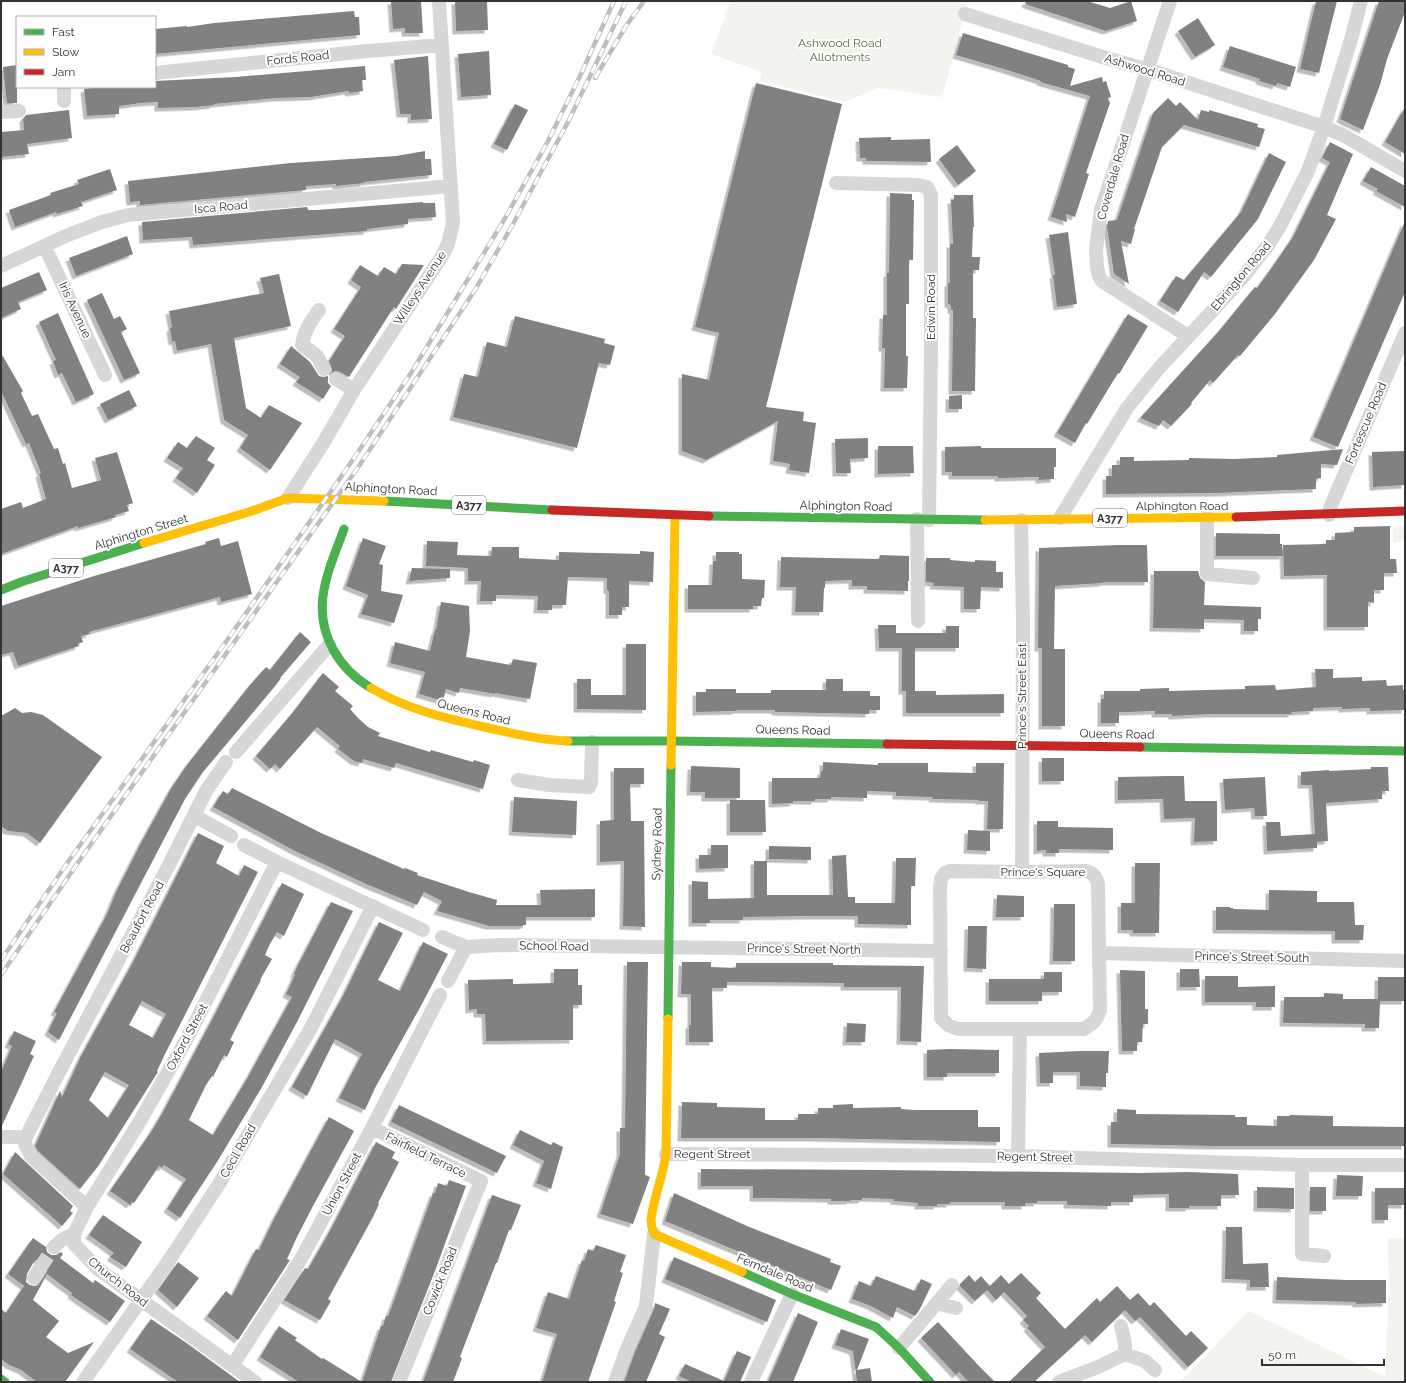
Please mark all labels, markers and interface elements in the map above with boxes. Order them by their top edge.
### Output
legend [16,16,156,88]
text: Fast [52,25,75,39]
park label: Ashwood Road Allotments [798,36,882,64]
text: Slow [52,45,79,59]
street label: Fords Road [266,48,330,68]
street label: Ashwood Road [1103,51,1187,89]
text: Jam [52,65,75,79]
street label: Coverdale Road [1094,132,1132,222]
street label: Isca Road [194,198,248,216]
street label: Ebrington Road [1208,239,1274,313]
street label: Willeys Avenue [391,248,449,328]
street label: Edwin Road [924,274,938,340]
street label: Iris Avenue [56,280,94,340]
street label: Fortescue Road [1342,380,1390,466]
street label: Alphington Road [344,480,438,498]
road number: A377 [452,496,486,514]
street label: Alphington Road [800,498,892,514]
street label: Alphington Road [1136,499,1228,513]
road number: A377 [1093,509,1127,527]
street label: Alphington Street [92,511,190,553]
road number: A377 [49,559,83,577]
street label: Prince's Street East [1015,643,1029,749]
street label: Queens Road [436,696,512,728]
street label: Queens Road [755,722,831,738]
street label: Queens Road [1079,726,1155,742]
street label: Sydney Road [649,808,665,880]
street label: Prince's Square [1000,865,1086,879]
street label: Beaufort Road [117,879,167,955]
street label: School Road [519,938,589,954]
street label: Prince's Street North [747,941,861,957]
street label: Prince's Street South [1195,949,1309,965]
street label: Oxford Street [164,1001,210,1073]
street label: Cecil Road [217,1122,259,1180]
street label: Fairfield Terrace [384,1129,468,1181]
street label: Regent Street [674,1147,750,1161]
street label: Regent Street [997,1149,1073,1165]
street label: Union Street [320,1150,364,1218]
street label: Cowick Road [420,1245,460,1317]
street label: Ferndale Road [735,1251,815,1295]
street label: Church Road [85,1254,151,1310]
scale bar [1262,1341,1384,1367]
text: 50 m [1268,1348,1296,1362]

